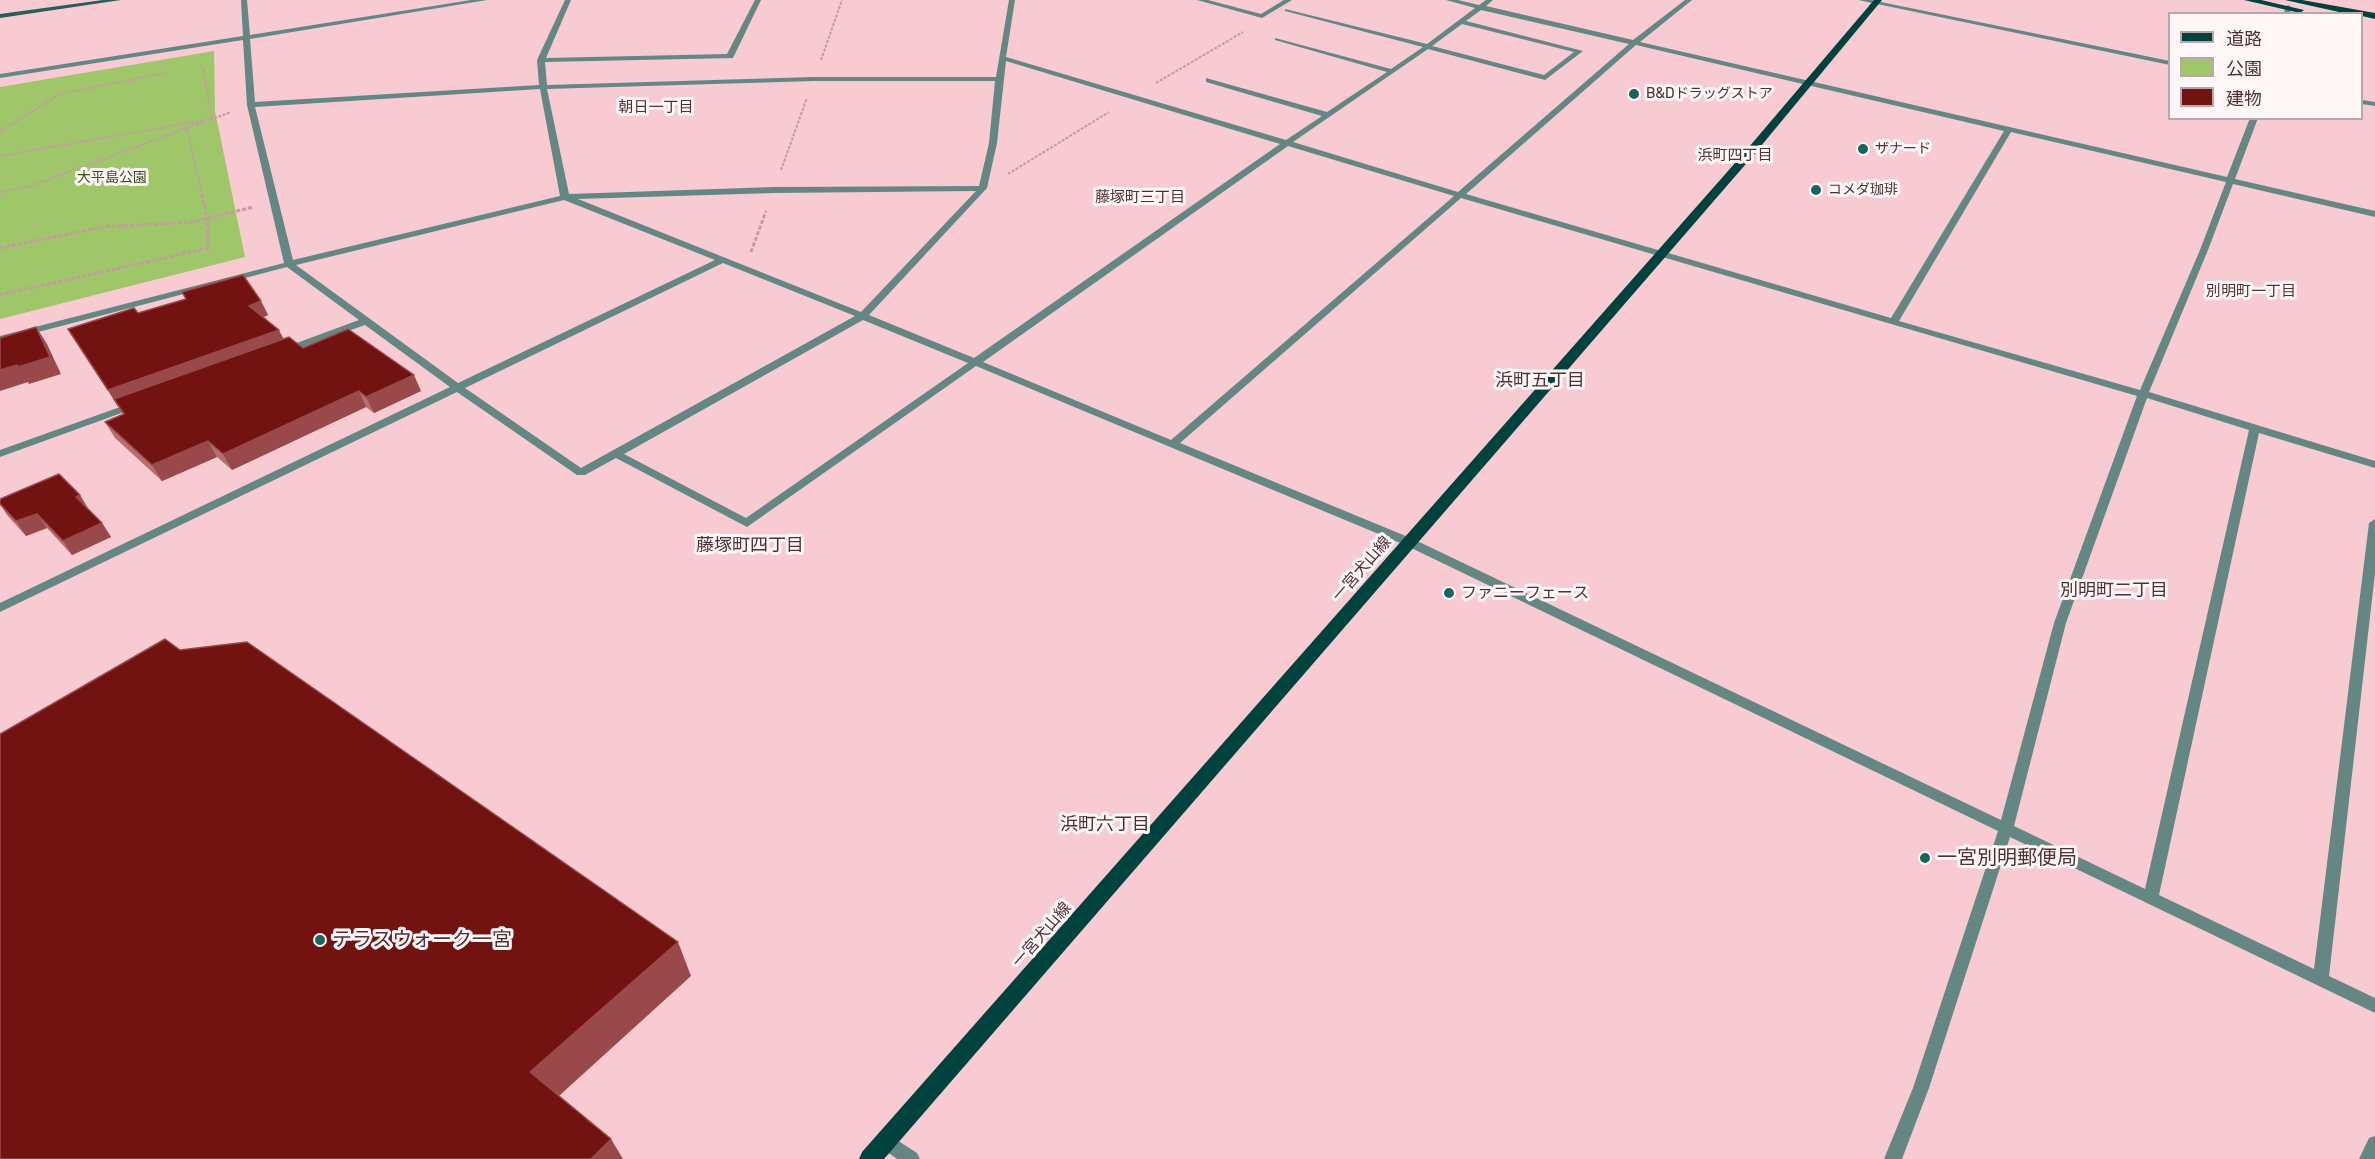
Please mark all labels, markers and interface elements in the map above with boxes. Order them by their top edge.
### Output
legend [2168,12,2363,120]
text: 道路 [2226,28,2262,50]
text: 公園 [2226,58,2262,80]
place label: B&Dドラッグストア [1646,86,1773,102]
marker: B&Dドラッグストア [1627,87,1641,101]
text: 建物 [2226,88,2262,110]
district label: 朝日一丁目 [619,99,693,117]
place label: ザナード [1875,141,1931,157]
marker: ザナード [1856,142,1870,156]
district label: 浜町四丁目 [1698,147,1772,165]
park label: 大平島公園 [77,170,147,186]
place label: コメダ珈琲 [1828,182,1898,198]
marker: コメダ珈琲 [1809,183,1823,197]
district label: 藤塚町三丁目 [1095,189,1185,207]
district label: 別明町一丁目 [2206,283,2296,301]
district label: 浜町五丁目 [1495,370,1585,392]
street label: 一宮犬山線 [1329,533,1395,605]
district label: 藤塚町四丁目 [696,535,804,557]
district label: 別明町二丁目 [2060,580,2168,602]
place label: ファニーフェース [1461,583,1589,603]
marker: ファニーフェース [1442,586,1456,600]
district label: 浜町六丁目 [1060,814,1150,836]
place label: 一宮別明郵便局 [1937,846,2077,870]
marker: 一宮別明郵便局 [1918,851,1932,865]
street label: 一宮犬山線 [1009,899,1075,971]
place label: テラスウォーク一宮 [332,928,512,952]
marker: テラスウォーク一宮 [313,933,327,947]

